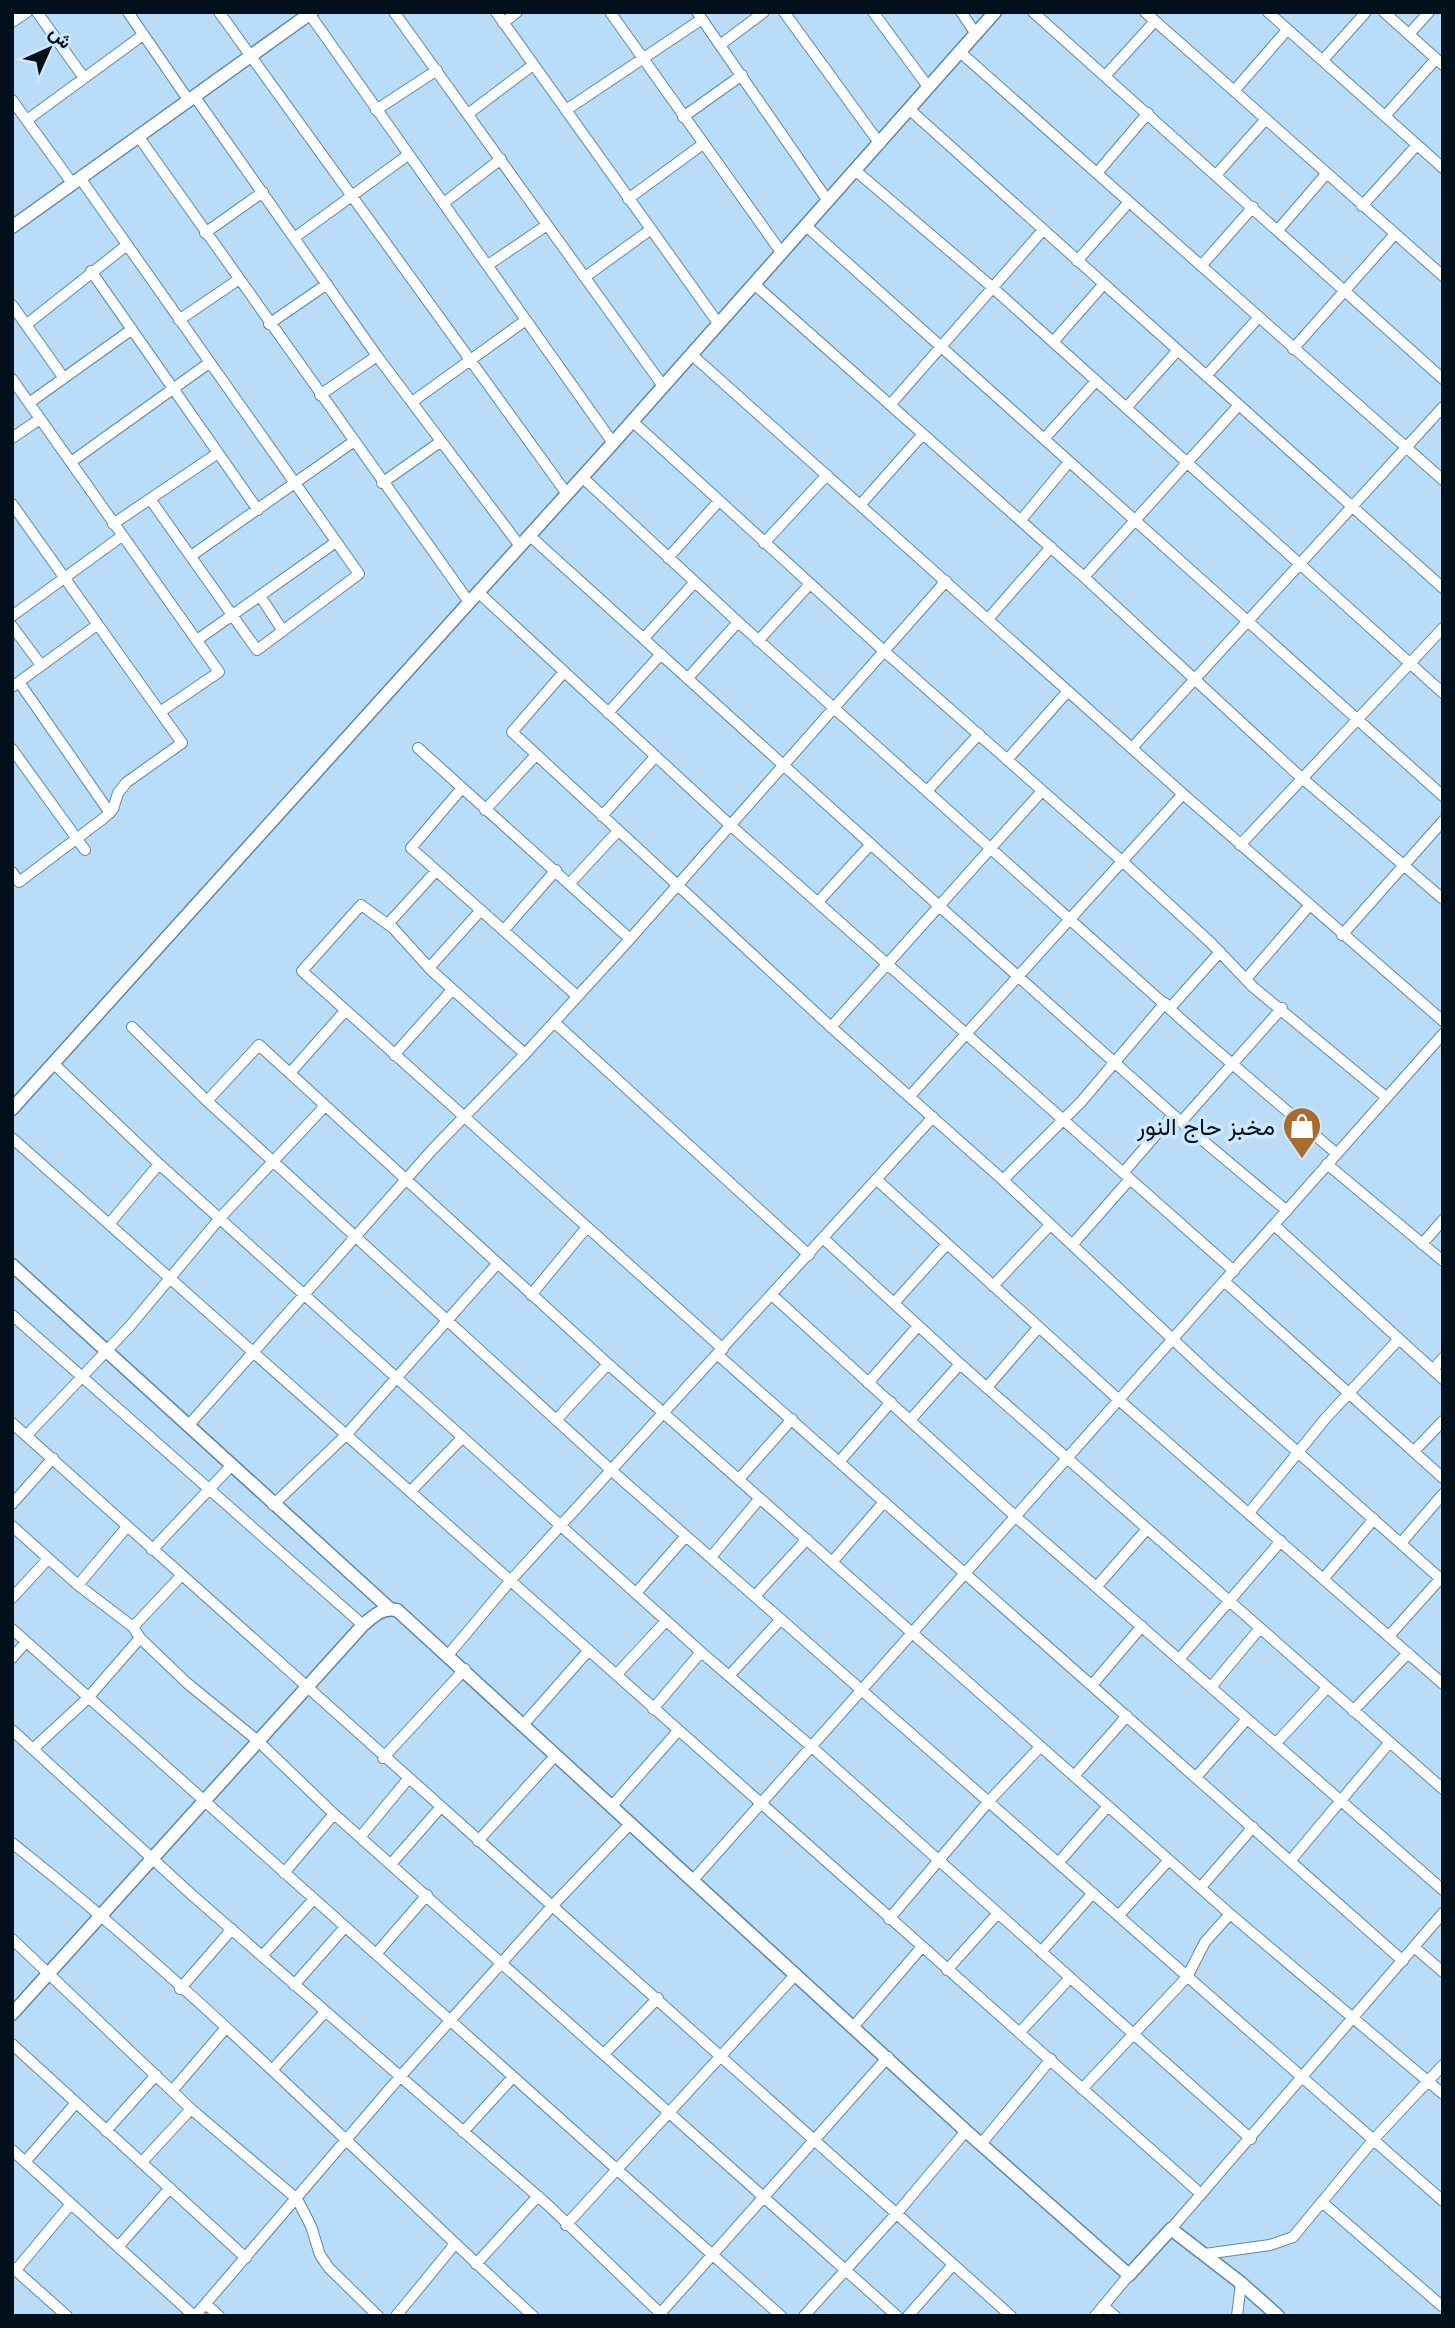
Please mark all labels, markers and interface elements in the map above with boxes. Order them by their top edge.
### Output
north arrow [14,14,84,84]
text: ش [44,22,76,54]
shop icon: مخبز حاج النور [1281,1105,1323,1160]
place label: مخبز حاج النور [1136,1113,1275,1143]

